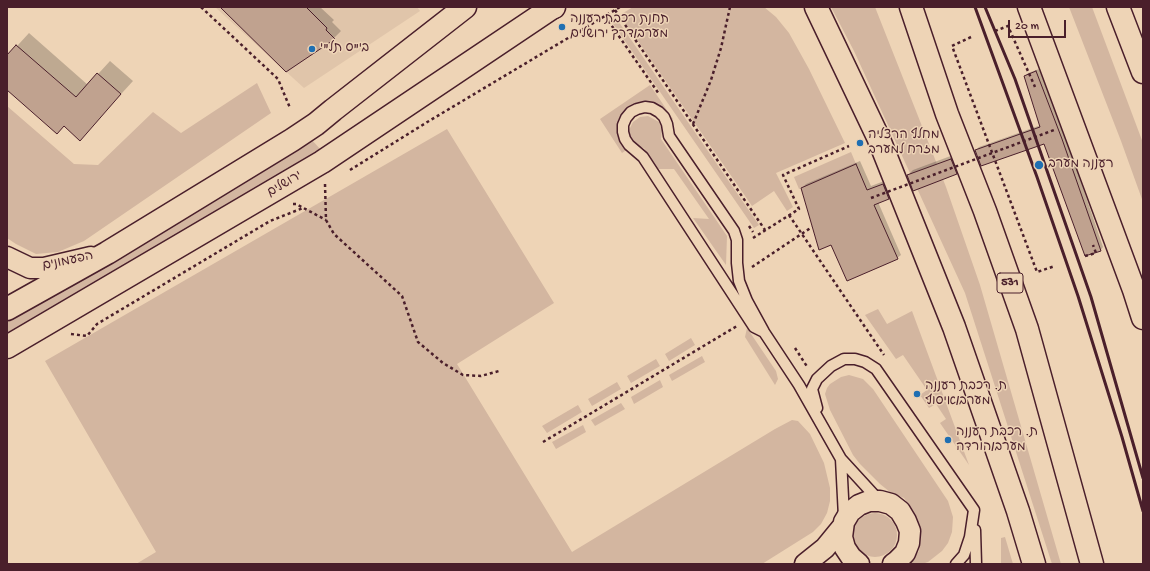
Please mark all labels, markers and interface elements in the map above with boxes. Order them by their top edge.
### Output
place label: תחנת רכבת רעננה מערב/דרך ירושלים [570,12,669,43]
scale bar [1010,12,1068,38]
text: 20 m [1015,20,1039,34]
marker: תחנת רכבת רעננה מערב/דרך ירושלים [557,22,567,32]
place label: בי"ס תל"י [320,41,369,57]
marker: בי"ס תל"י [307,44,317,54]
place label: מחלף הרצליה מזרח למערב [868,128,940,159]
marker: מחלף הרצליה מזרח למערב [855,138,865,148]
place label: רעננה מערב [1048,157,1114,173]
marker: רעננה מערב [1033,159,1045,171]
street label: ירושלים [265,168,305,202]
street label: הפעמונים [41,249,95,275]
road number: 531 [997,273,1023,293]
place label: ת. רכבת רעננה מערב/איסוף [925,379,1007,410]
marker: ת. רכבת רעננה מערב/איסוף [912,389,922,399]
place label: ת. רכבת רעננה מערב/הורדה [956,425,1038,456]
marker: ת. רכבת רעננה מערב/הורדה [943,435,953,445]

